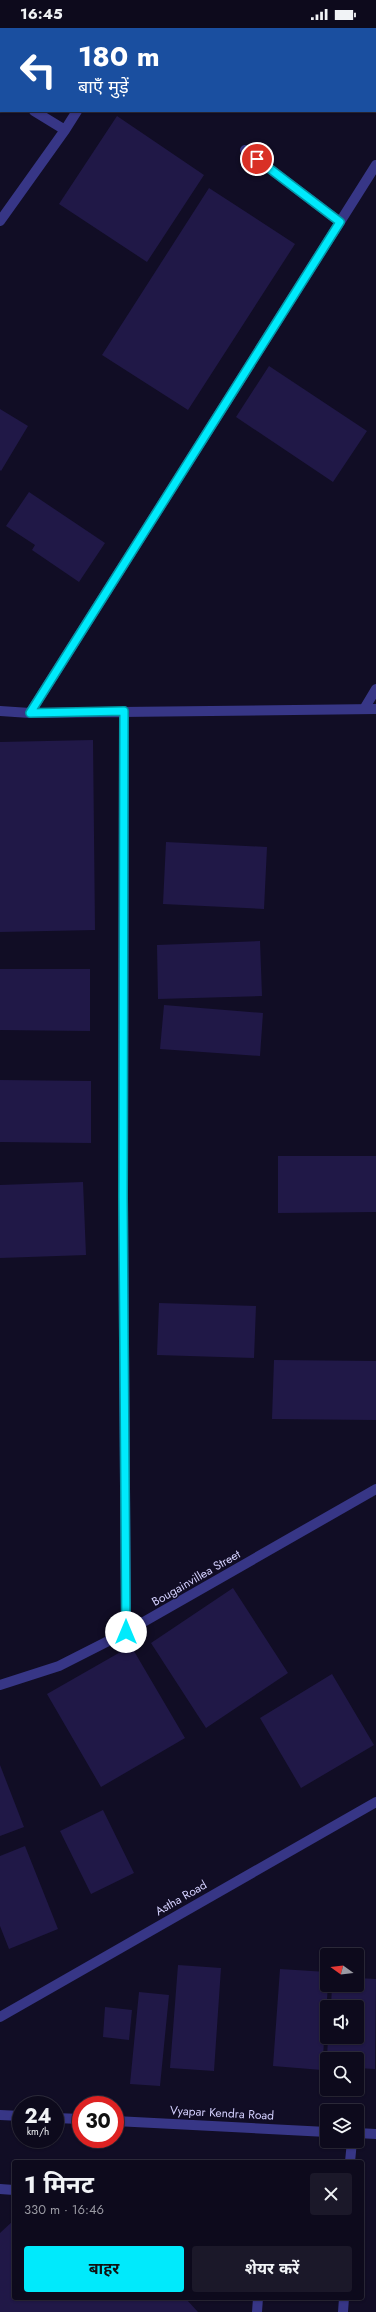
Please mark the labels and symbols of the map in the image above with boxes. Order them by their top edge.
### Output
pin [240,142,274,176]
street label: Bougainvillea Street [148,1545,244,1611]
position arrow [105,1611,147,1653]
street label: Astha Road [152,1876,210,1920]
north arrow [320,1948,364,1992]
speed limit sign: 30 [72,2096,124,2148]
street label: Vyapar Kendra Road [169,2101,275,2125]

